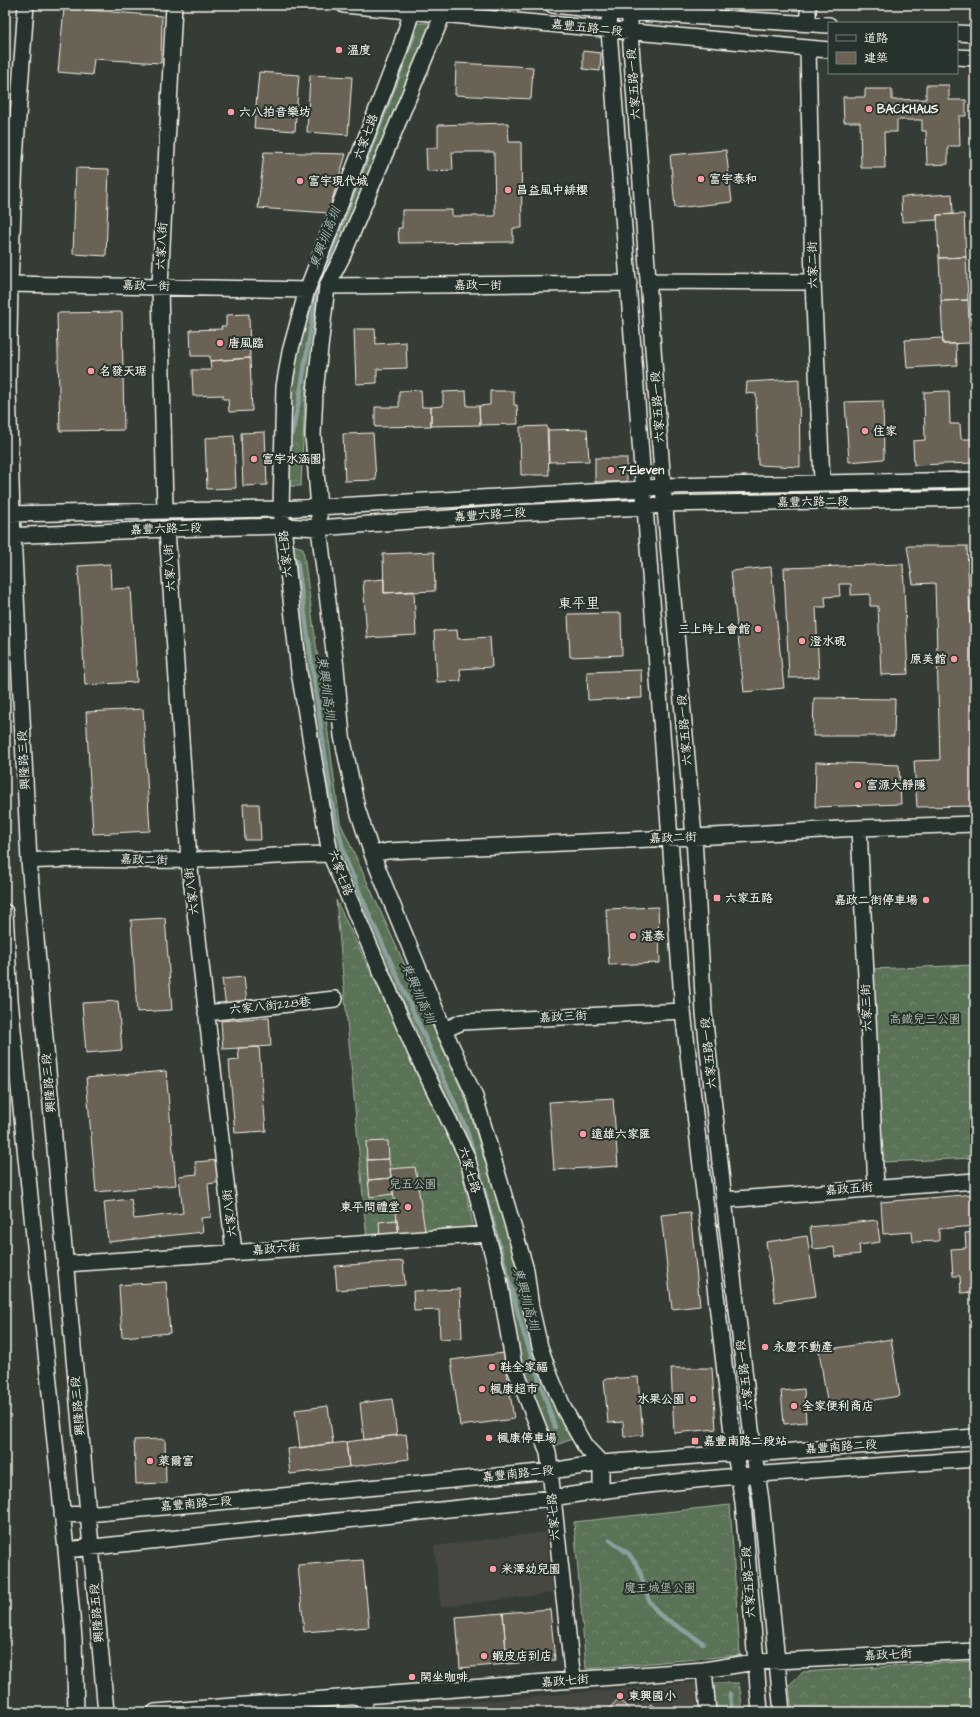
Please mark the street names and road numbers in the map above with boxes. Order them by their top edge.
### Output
street label: 嘉豐五路二段 [550,16,624,40]
street label: 六家五路一段 [623,47,645,121]
street label: 六家七路 [349,112,383,162]
street label: 六家八街 [152,222,172,270]
street label: 六家二街 [804,241,822,289]
street label: 嘉政一街 [122,277,170,295]
street label: 嘉政一街 [454,277,502,294]
street label: 六家五路一段 [647,370,669,444]
street label: 嘉豐六路二段 [777,493,849,511]
street label: 嘉豐六路二段 [453,504,527,526]
street label: 嘉豐六路二段 [130,519,202,539]
street label: 六家七路 [275,529,297,579]
street label: 六家八街 [160,543,180,593]
street label: 六家五路一段 [673,693,697,767]
street label: 興隆路三段 [14,730,34,790]
street label: 嘉政二街 [649,829,697,847]
street label: 六家七路 [323,848,357,898]
street label: 嘉政二街 [120,851,168,869]
street label: 六家八街 [181,866,203,916]
street label: 六家三街 [857,984,877,1032]
street label: 六家八街228巷 [229,993,311,1019]
street label: 嘉政三街 [539,1007,587,1027]
street label: 六家五路一段 [697,1016,721,1090]
street label: 興隆路三段 [38,1052,60,1114]
street label: 六家七路 [454,1145,484,1195]
street label: 嘉政五街 [824,1178,874,1200]
street label: 六家八街 [219,1188,241,1238]
street label: 嘉政六街 [251,1239,301,1259]
street label: 六家五路一段 [732,1338,758,1412]
street label: 興隆路三段 [67,1375,89,1437]
street label: 嘉豐南路二段 [804,1436,878,1458]
street label: 嘉豐南路二段 [481,1462,555,1486]
street label: 嘉豐南路二段 [159,1492,233,1516]
street label: 六家七路 [543,1492,565,1542]
street label: 六家五路二段 [738,1545,760,1619]
street label: 興隆路五段 [86,1582,108,1644]
street label: 嘉政七街 [864,1645,912,1665]
street label: 嘉政七街 [540,1670,590,1692]

